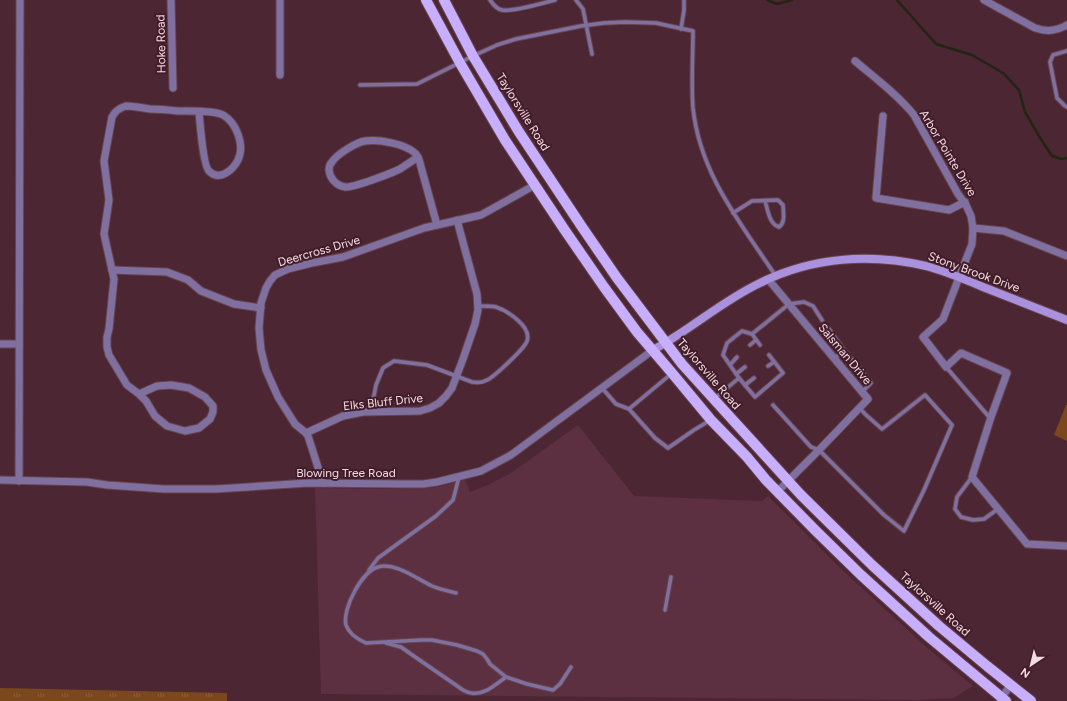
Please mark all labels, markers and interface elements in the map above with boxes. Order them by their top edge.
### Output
street label: Hoke Road [153,14,169,74]
street label: Taylorsville Road [494,71,552,153]
street label: Arbor Pointe Drive [917,107,980,199]
street label: Deercross Drive [276,232,362,269]
street label: Stony Brook Drive [926,249,1022,295]
street label: Salsman Drive [815,321,875,388]
street label: Taylorsville Road [675,336,743,412]
street label: Elks Bluff Drive [342,391,424,413]
street label: Blowing Tree Road [296,466,396,480]
street label: Taylorsville Road [897,569,973,639]
north arrow [1011,645,1051,685]
text: N [1018,665,1033,681]

